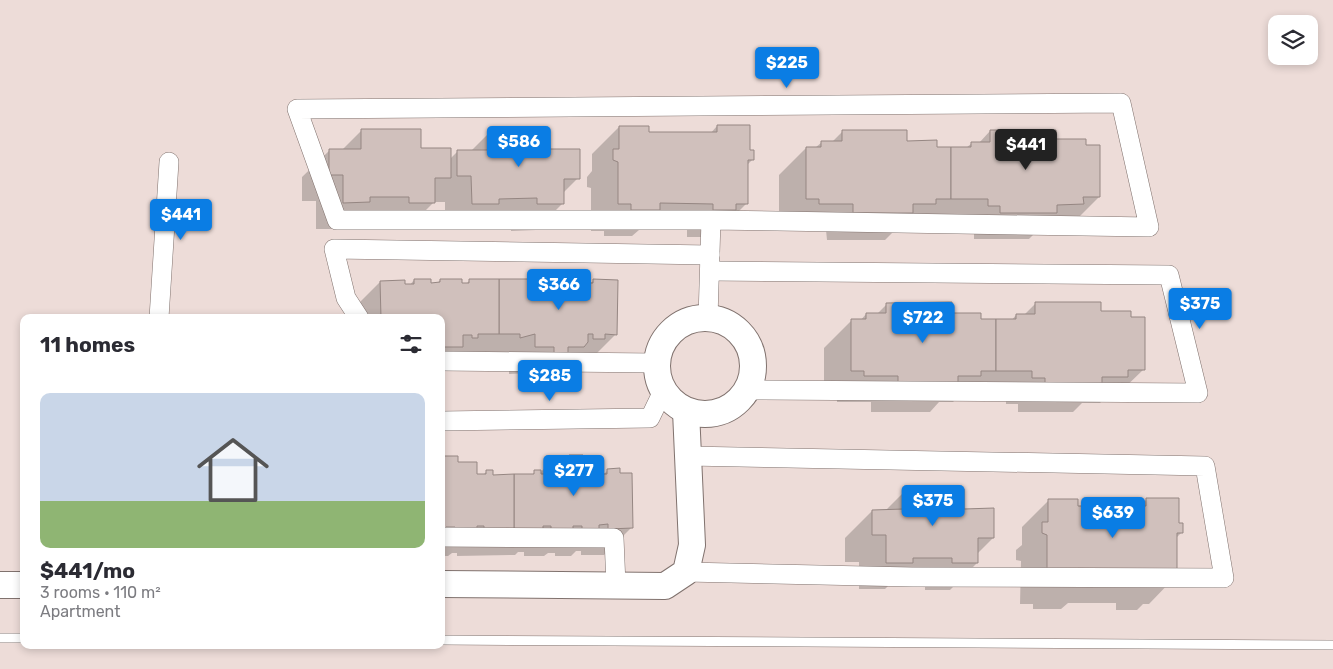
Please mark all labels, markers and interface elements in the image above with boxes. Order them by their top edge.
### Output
map controls [1268,15,1318,65]
button: layers [1268,15,1318,65]
pin: $225 [757,46,817,89]
text: $225 [766,53,808,72]
pin: $586 [489,126,549,168]
pin: $441 [996,128,1056,171]
text: $586 [498,132,540,151]
text: $441 [1006,135,1046,154]
pin: $441 [151,198,211,241]
text: $441 [161,205,201,224]
pin: $366 [529,268,589,311]
text: $366 [538,275,580,294]
pin: $375 [1170,288,1230,330]
text: $375 [1180,294,1220,313]
pin: $722 [893,302,953,344]
text: $722 [903,308,943,327]
icon: filters [397,330,425,358]
text: 11 homes [40,332,135,357]
pin: $285 [520,360,580,402]
text: $285 [529,366,571,385]
icon: home [188,425,278,515]
pin: $277 [544,454,604,497]
text: $277 [554,461,594,480]
pin: $375 [903,484,963,527]
text: $375 [913,491,953,510]
pin: $639 [1083,496,1143,539]
text: $639 [1092,503,1134,522]
text: $441/mo [40,558,135,583]
text: 3 rooms · 110 m² [40,583,161,602]
text: Apartment [40,602,120,621]

